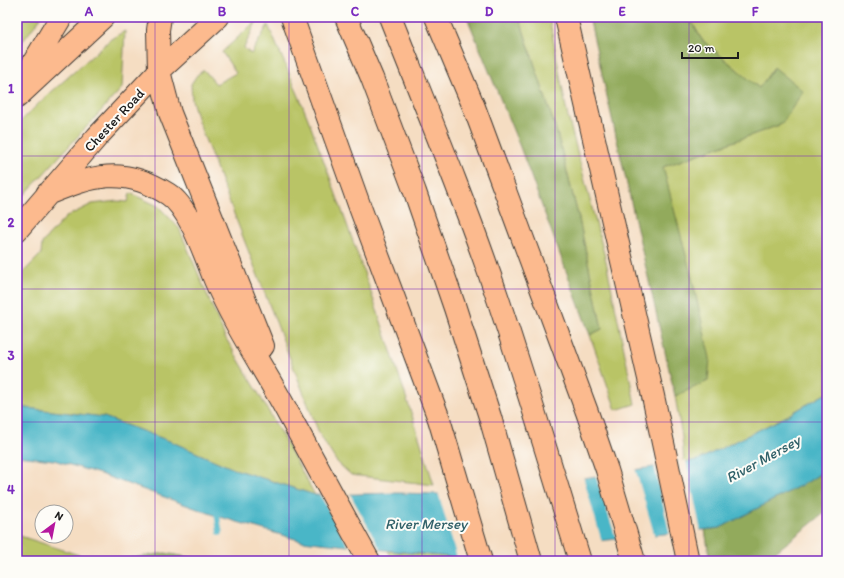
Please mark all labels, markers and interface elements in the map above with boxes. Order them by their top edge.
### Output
text: A [84,4,94,19]
text: B [218,4,227,19]
text: C [351,4,360,19]
text: D [485,4,494,19]
text: E [618,4,626,19]
text: F [752,4,759,19]
scale bar [682,34,738,60]
text: 20 m [688,41,715,55]
text: 1 [8,81,14,96]
street label: Chester Road [81,85,148,156]
text: 2 [8,215,15,230]
text: 3 [7,348,15,363]
water label: River Mersey [723,430,805,487]
text: 4 [7,482,15,497]
north arrow [34,504,74,544]
text: N [52,508,66,523]
water label: River Mersey [385,515,469,533]

